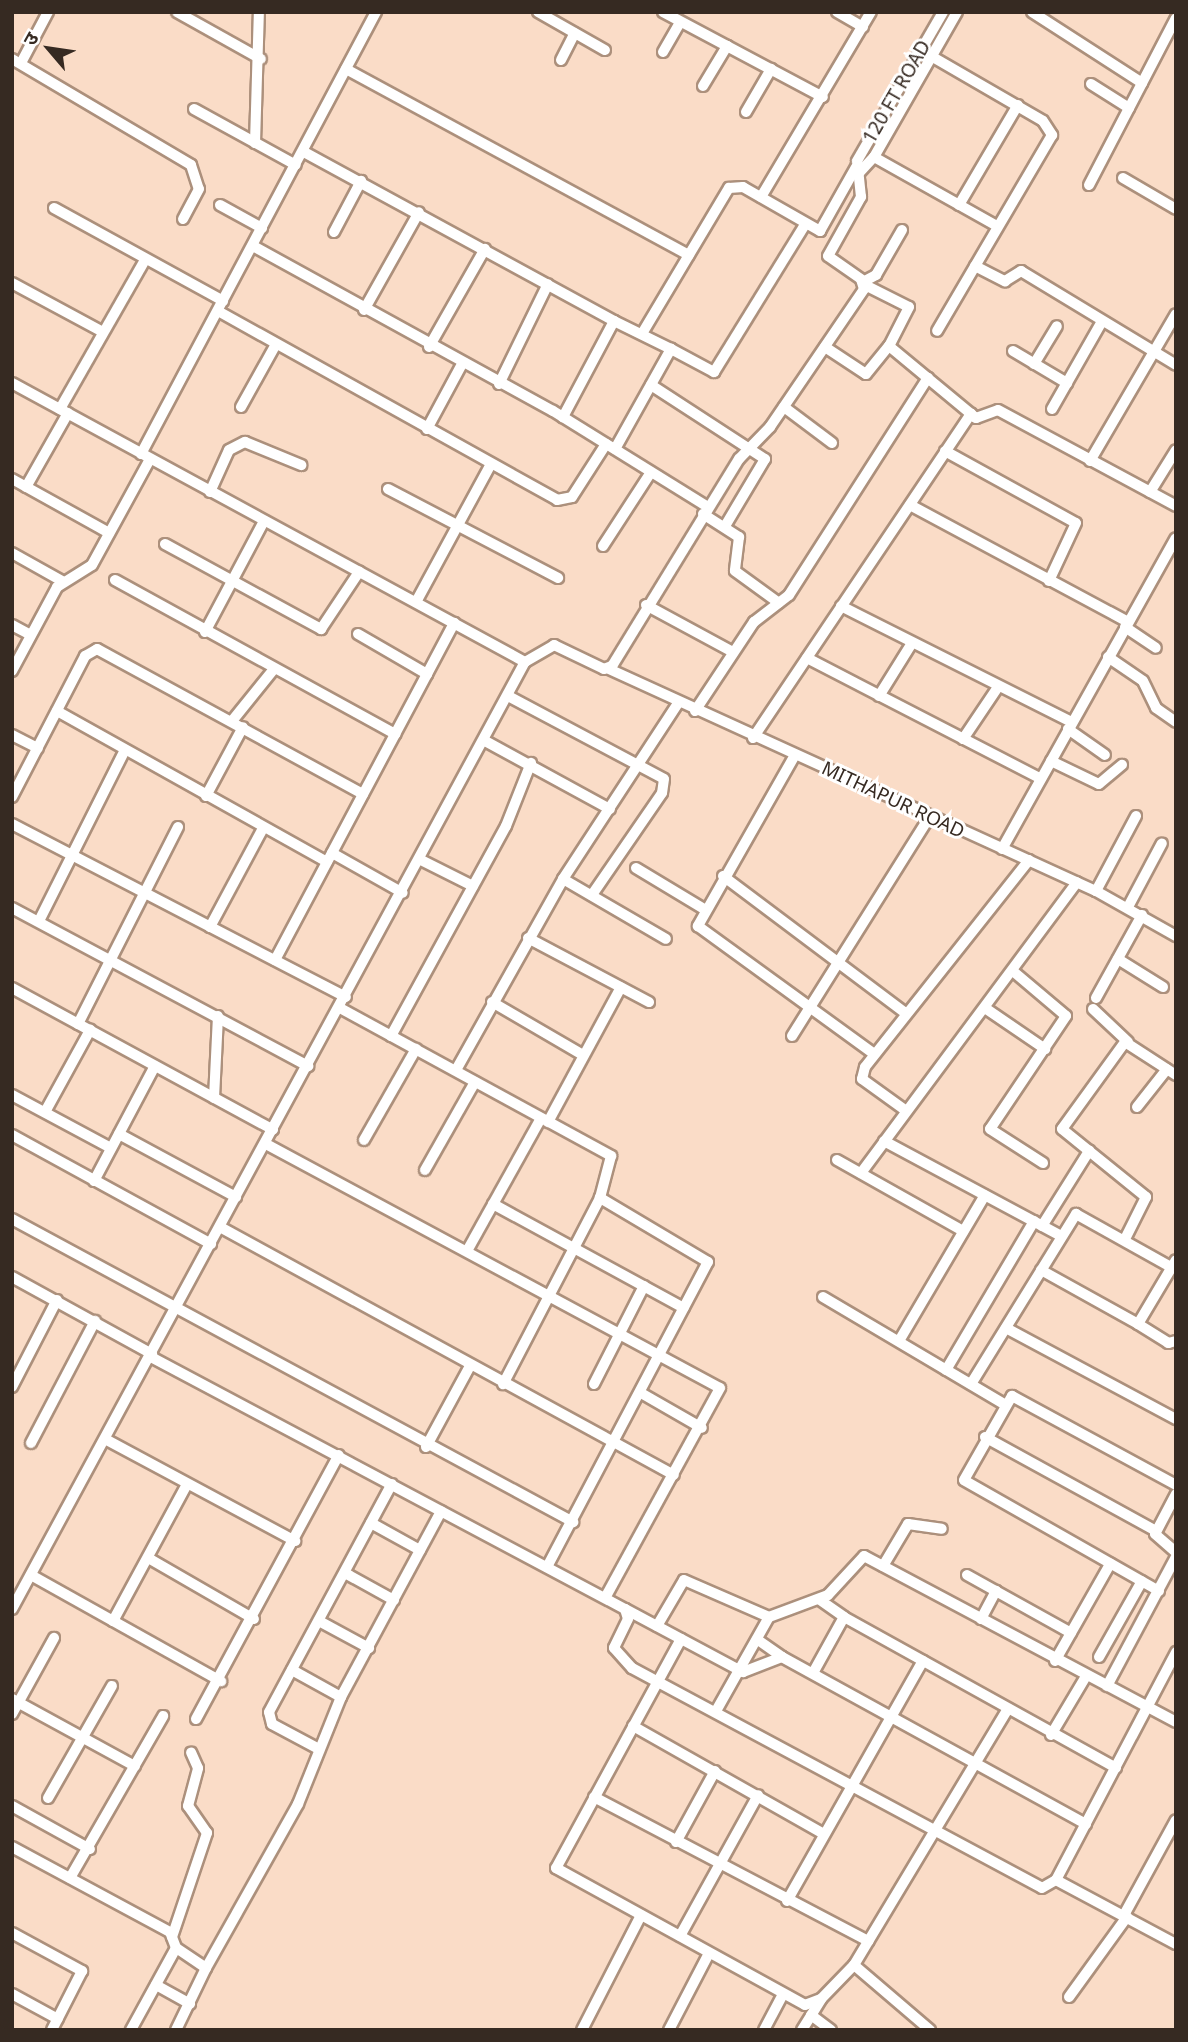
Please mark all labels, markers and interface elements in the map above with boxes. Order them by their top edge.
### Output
north arrow [14,14,84,84]
text: उ [17,28,45,50]
street label: 120 FT ROAD [858,36,936,148]
street label: MITHAPUR ROAD [818,757,968,843]

